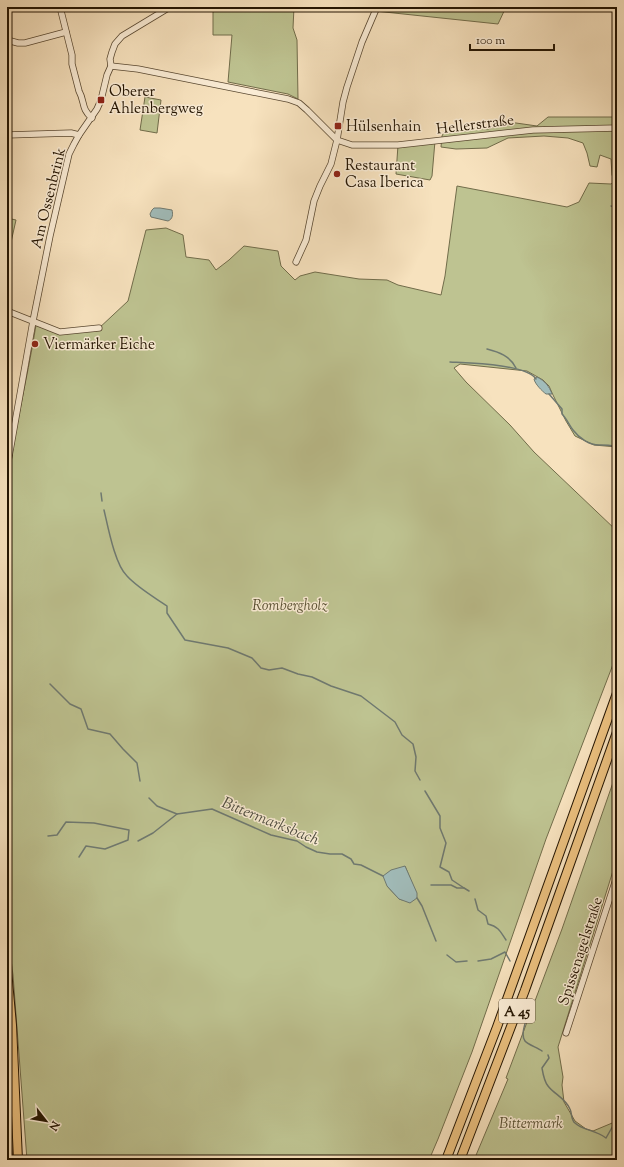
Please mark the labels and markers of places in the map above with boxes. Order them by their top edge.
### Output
place label: Oberer Ahlenbergweg [109,82,203,120]
marker: Oberer Ahlenbergweg [96,95,106,105]
place label: Hülsenhain [346,117,421,138]
marker: Hülsenhain [333,121,343,131]
place label: Restaurant Casa Iberica [345,156,424,194]
marker: Restaurant Casa Iberica [332,169,342,179]
place label: Viermärker Eiche [43,335,155,356]
marker: Viermärker Eiche [30,339,40,349]

